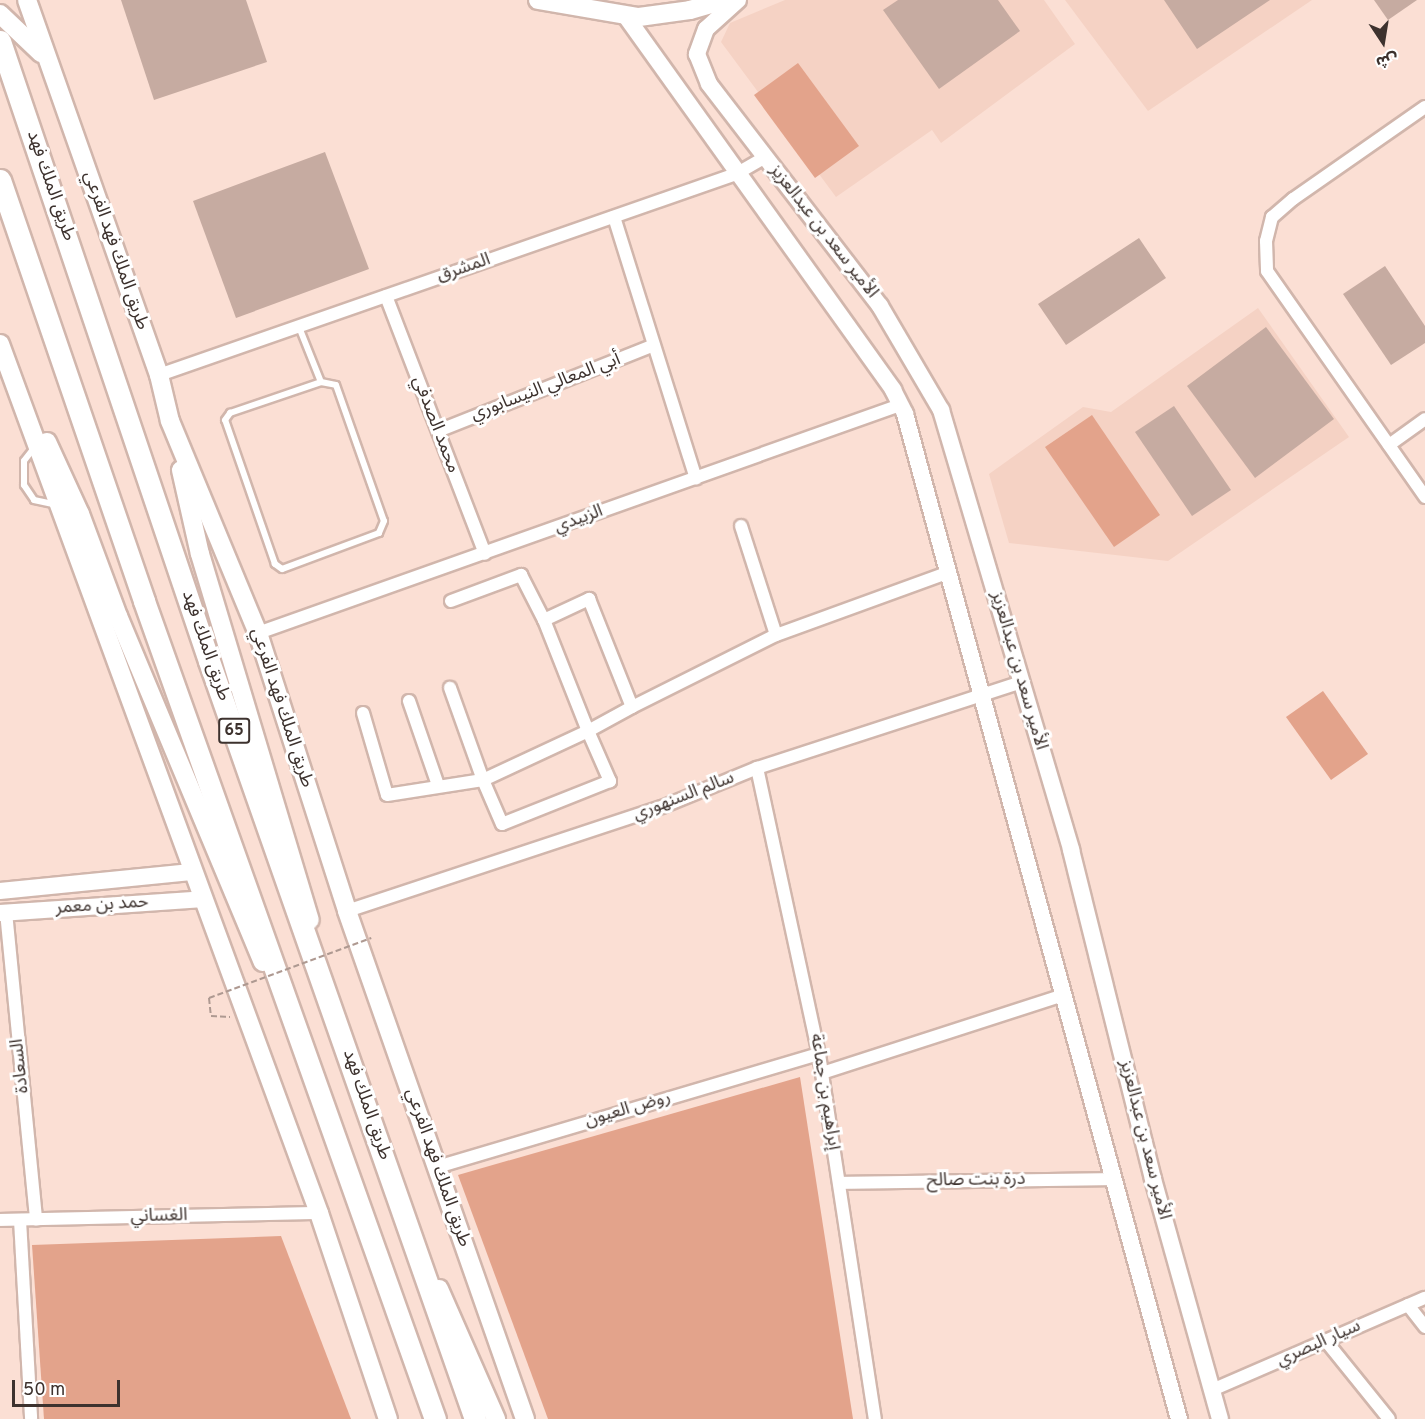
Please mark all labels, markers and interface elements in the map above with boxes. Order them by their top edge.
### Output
north arrow [1353,12,1413,72]
text: ش [1374,48,1400,72]
street label: طريق الملك فهد [21,128,79,244]
street label: الأمير سعد بن عبدالعزيز [764,161,882,303]
street label: طريق الملك فهد الفرعي [78,169,152,333]
street label: المشرق [434,250,494,288]
street label: أبي المعالي النيسابوري [468,349,624,427]
street label: محمد الصدفي [407,373,463,477]
street label: الزبيدي [552,501,606,539]
street label: طريق الملك فهد [176,588,234,704]
street label: الأمير سعد بن عبدالعزيز [985,589,1051,753]
street label: طريق الملك فهد الفرعي [245,626,317,790]
road number: 65 [218,718,250,744]
street label: سالم السنهوري [630,768,738,826]
street label: حمد بن معمر [55,892,149,920]
street label: إبراهيم بن جماعة [804,1032,844,1152]
street label: السعادة [7,1038,35,1094]
street label: طريق الملك فهد [337,1047,395,1163]
street label: الأمير سعد بن عبدالعزيز [1114,1058,1174,1222]
street label: طريق الملك فهد الفرعي [400,1086,474,1250]
street label: روض العيون [583,1087,673,1133]
street label: درة بنت صالح [926,1169,1026,1193]
street label: الغساني [130,1206,188,1228]
street label: سيار البصري [1274,1316,1364,1372]
scale bar [15,1368,123,1406]
text: 50 m [23,1379,65,1402]

